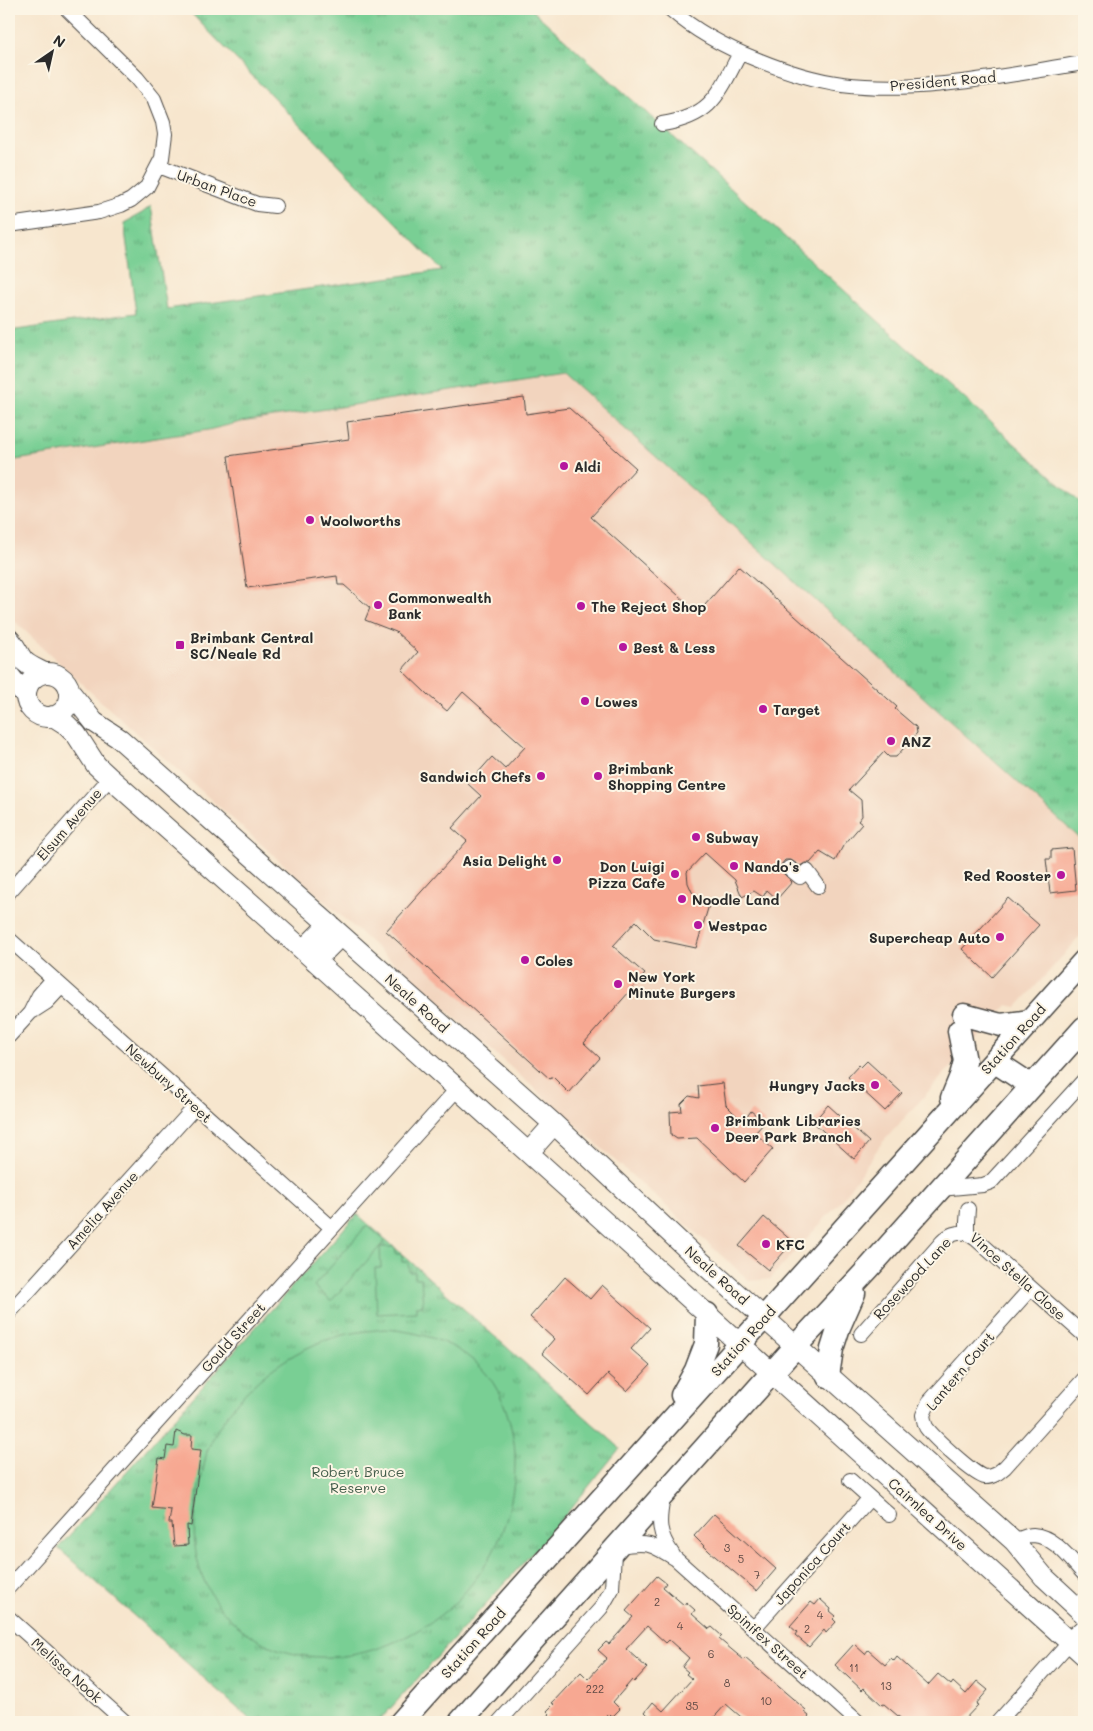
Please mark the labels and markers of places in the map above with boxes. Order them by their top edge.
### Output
place label: Aldi [574,457,601,476]
marker: Aldi [558,460,570,472]
place label: Woolworths [320,511,401,530]
marker: Woolworths [304,514,316,526]
place label: Commonwealth Bank [388,588,492,623]
place label: The Reject Shop [591,597,706,616]
marker: Commonwealth Bank [372,599,384,611]
marker: The Reject Shop [575,600,587,612]
place label: Brimbank Central SC/Neale Rd [190,628,313,663]
place label: Best & Less [633,638,715,657]
marker: Brimbank Central SC/Neale Rd [174,639,186,651]
marker: Best & Less [617,641,629,653]
place label: Lowes [595,692,638,711]
marker: Lowes [579,695,591,707]
place label: Target [773,700,820,719]
marker: Target [757,703,769,715]
place label: ANZ [901,732,931,751]
marker: ANZ [885,735,897,747]
place label: Brimbank Shopping Centre [608,759,726,794]
place label: Sandwich Chefs [420,767,531,786]
marker: Sandwich Chefs [535,770,547,782]
marker: Brimbank Shopping Centre [592,770,604,782]
place label: Subway [706,828,759,847]
marker: Subway [690,831,702,843]
place label: Asia Delight [462,851,547,870]
marker: Asia Delight [551,854,563,866]
place label: Don Luigi Pizza Cafe [588,857,665,892]
place label: Nando's [744,857,799,876]
marker: Nando's [728,860,740,872]
place label: Red Rooster [963,866,1051,885]
marker: Don Luigi Pizza Cafe [669,868,681,880]
marker: Red Rooster [1055,869,1067,881]
place label: Noodle Land [692,890,779,909]
marker: Noodle Land [676,893,688,905]
place label: Westpac [708,916,767,935]
marker: Westpac [692,919,704,931]
place label: Supercheap Auto [869,928,990,947]
marker: Supercheap Auto [994,931,1006,943]
place label: Coles [535,951,573,970]
marker: Coles [519,954,531,966]
place label: New York Minute Burgers [628,967,736,1002]
marker: New York Minute Burgers [612,978,624,990]
place label: Hungry Jacks [769,1076,865,1095]
marker: Hungry Jacks [869,1079,881,1091]
place label: Brimbank Libraries Deer Park Branch [725,1111,861,1146]
marker: Brimbank Libraries Deer Park Branch [709,1122,721,1134]
place label: KFC [776,1235,805,1254]
marker: KFC [760,1238,772,1250]

